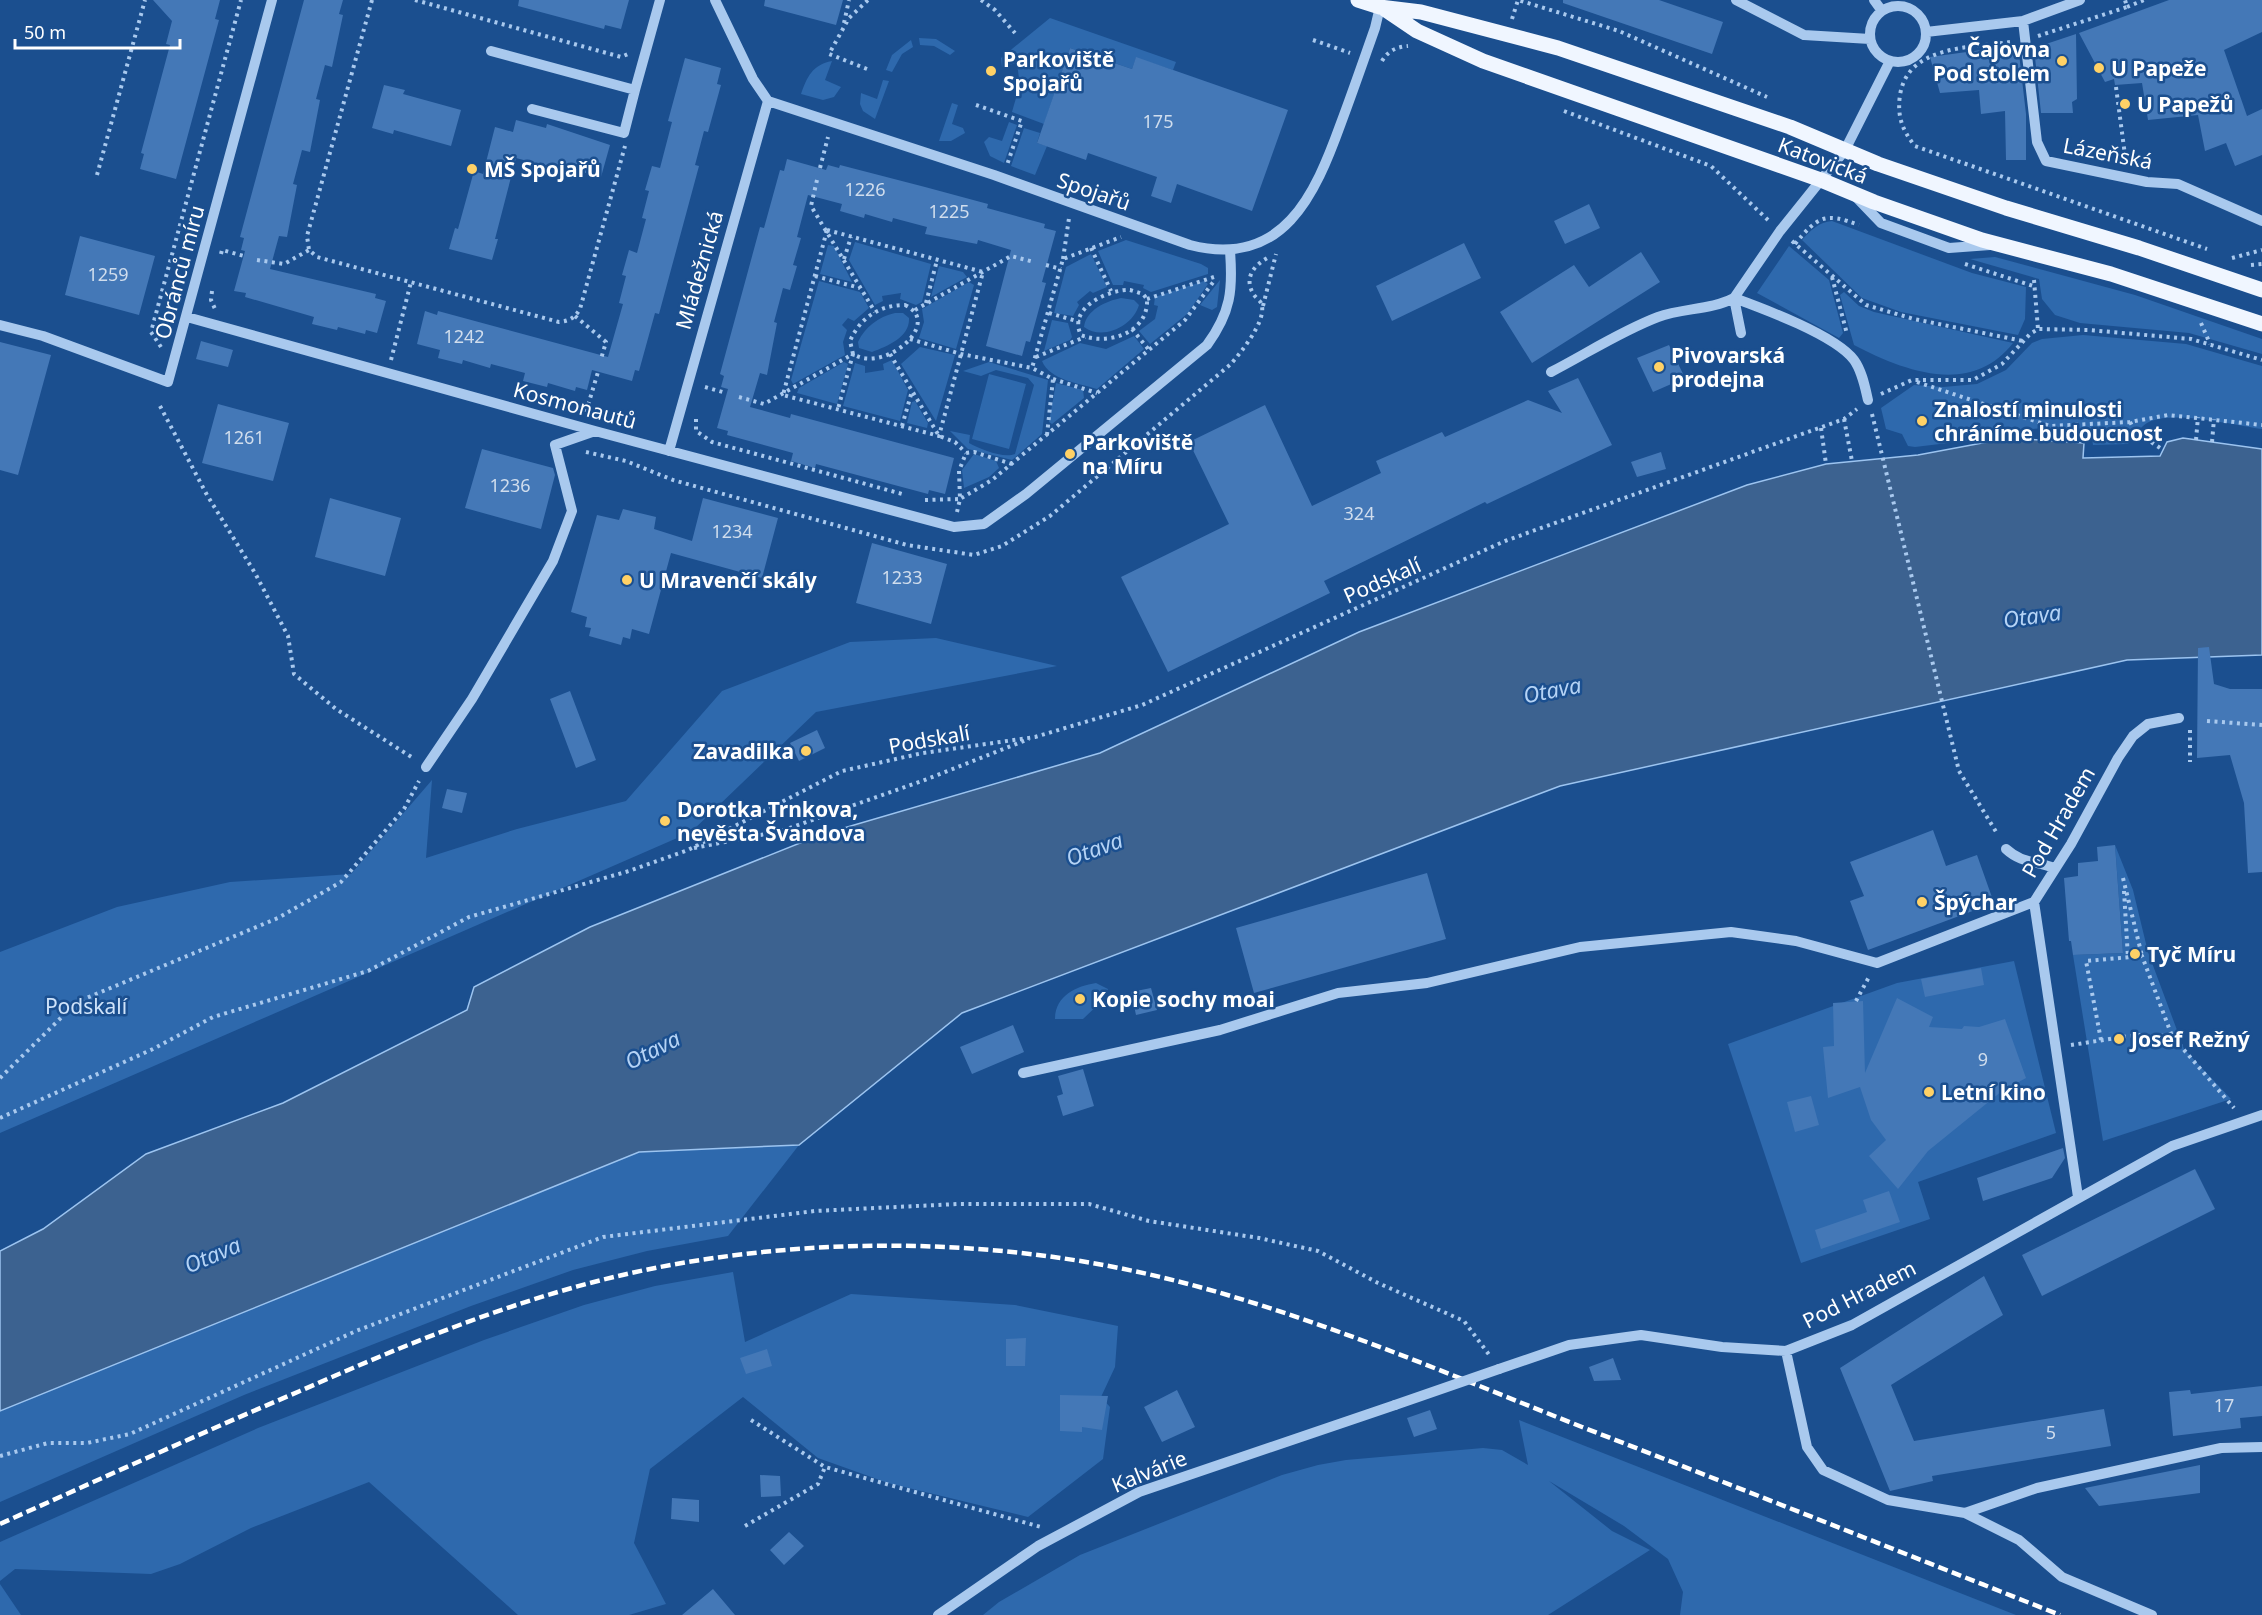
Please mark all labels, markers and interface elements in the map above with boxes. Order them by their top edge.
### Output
scale bar [15,12,180,50]
text: 50 m [24,20,66,44]
place label: Čajovna Pod stolem [1933,35,2050,87]
place label: Parkoviště Spojařů [1003,45,1114,97]
marker: Čajovna Pod stolem [2055,54,2069,68]
place label: U Papeže [2111,54,2206,82]
marker: U Papeže [2092,61,2106,75]
marker: Parkoviště Spojařů [984,64,998,78]
place label: U Papežů [2137,90,2234,118]
marker: U Papežů [2118,97,2132,111]
house number: 175 [1143,109,1173,133]
street label: Katovická [1774,130,1872,190]
street label: Lázeňská [2061,131,2155,175]
place label: MŠ Spojařů [484,155,601,183]
marker: MŠ Spojařů [465,162,479,176]
street label: Spojařů [1054,165,1134,217]
house number: 1226 [844,177,886,201]
house number: 1225 [928,199,970,223]
street label: Obránců míru [148,202,210,342]
street label: Mládežnická [669,207,729,333]
house number: 1259 [87,262,129,286]
house number: 1242 [443,324,485,348]
place label: Pivovarská prodejna [1671,341,1785,393]
marker: Pivovarská prodejna [1652,360,1666,374]
street label: Kosmonautů [510,375,640,435]
place label: Znalostí minulosti chráníme budoucnost [1934,395,2163,447]
marker: Znalostí minulosti chráníme budoucnost [1915,414,1929,428]
house number: 1261 [223,425,265,449]
place label: Parkoviště na Míru [1082,428,1193,480]
marker: Parkoviště na Míru [1063,447,1077,461]
house number: 1236 [489,473,531,497]
house number: 324 [1344,501,1374,525]
house number: 1234 [711,519,753,543]
street label: Podskalí [1339,550,1426,610]
house number: 1233 [881,565,923,589]
place label: U Mravenčí skály [639,566,817,594]
marker: U Mravenčí skály [620,573,634,587]
water label: Otava [2001,596,2064,634]
water label: Otava [1520,669,1584,709]
street label: Podskalí [886,718,972,760]
place label: Zavadilka [693,737,794,765]
marker: Zavadilka [799,744,813,758]
street label: Pod Hradem [2015,761,2101,883]
place label: Dorotka Trnkova, nevěsta Švandova [677,795,865,847]
marker: Dorotka Trnkova, nevěsta Švandova [658,814,672,828]
water label: Otava [1061,824,1127,872]
place label: Špýchar [1934,888,2017,916]
marker: Špýchar [1915,895,1929,909]
place label: Tyč Míru [2147,940,2236,968]
marker: Tyč Míru [2128,947,2142,961]
place label: Kopie sochy moai [1092,985,1275,1013]
park label: Podskalí [45,992,128,1020]
marker: Kopie sochy moai [1073,992,1087,1006]
water label: Otava [619,1022,685,1076]
place label: Josef Režný [2129,1025,2250,1053]
marker: Josef Režný [2112,1032,2126,1046]
house number: 9 [1978,1047,1988,1071]
place label: Letní kino [1941,1078,2046,1106]
marker: Letní kino [1922,1085,1936,1099]
water label: Otava [179,1229,245,1279]
street label: Pod Hradem [1797,1253,1921,1335]
house number: 17 [2214,1393,2234,1417]
house number: 5 [2046,1420,2056,1444]
street label: Kalvárie [1107,1443,1191,1499]

